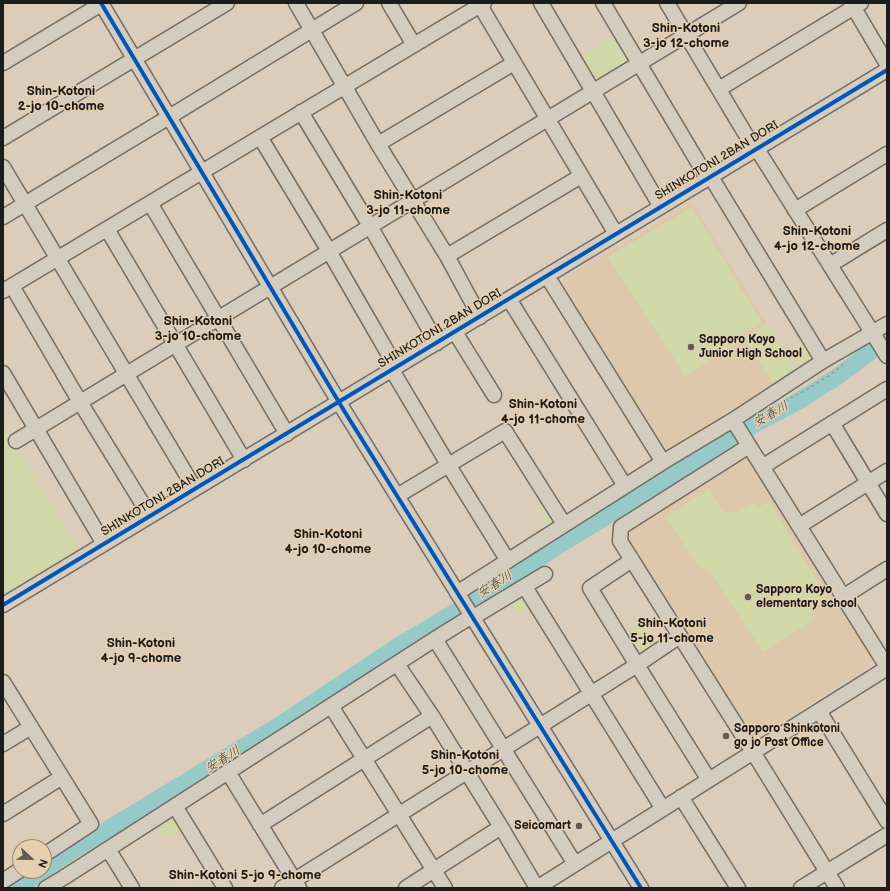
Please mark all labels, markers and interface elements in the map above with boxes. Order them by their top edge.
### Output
district label: Shin-Kotoni 3-jo 12-chome [643,21,729,52]
district label: Shin-Kotoni 2-jo 10-chome [18,84,104,115]
street label: SHINKOTONI 2BAN DORI [653,118,781,204]
district label: Shin-Kotoni 3-jo 11-chome [366,188,450,219]
district label: Shin-Kotoni 4-jo 12-chome [774,224,860,255]
street label: SHINKOTONI 2BAN DORI [376,286,504,372]
district label: Shin-Kotoni 3-jo 10-chome [155,314,241,345]
place label: Sapporo Koyo Junior High School [699,333,802,361]
marker: Sapporo Koyo Junior High School [686,342,696,352]
district label: Shin-Kotoni 4-jo 11-chome [501,397,585,428]
water label: 安春川 [750,398,792,432]
street label: SHINKOTONI 2BAN DORI [99,454,227,540]
district label: Shin-Kotoni 4-jo 10-chome [285,527,371,558]
water label: 安春川 [474,568,516,602]
place label: Sapporo Koyo elementary school [756,583,857,611]
marker: Sapporo Koyo elementary school [743,592,753,602]
district label: Shin-Kotoni 5-jo 11-chome [630,616,714,647]
district label: Shin-Kotoni 4-jo 9-chome [101,636,181,667]
place label: Sapporo Shinkotoni go jo Post Office [734,722,840,750]
marker: Sapporo Shinkotoni go jo Post Office [721,731,731,741]
water label: 安春川 [202,743,244,777]
district label: Shin-Kotoni 5-jo 10-chome [422,748,508,779]
place label: Seicomart [514,819,571,833]
marker: Seicomart [574,821,584,831]
north arrow [12,839,52,879]
text: N [35,857,50,870]
district label: Shin-Kotoni 5-jo 9-chome [169,868,321,884]

